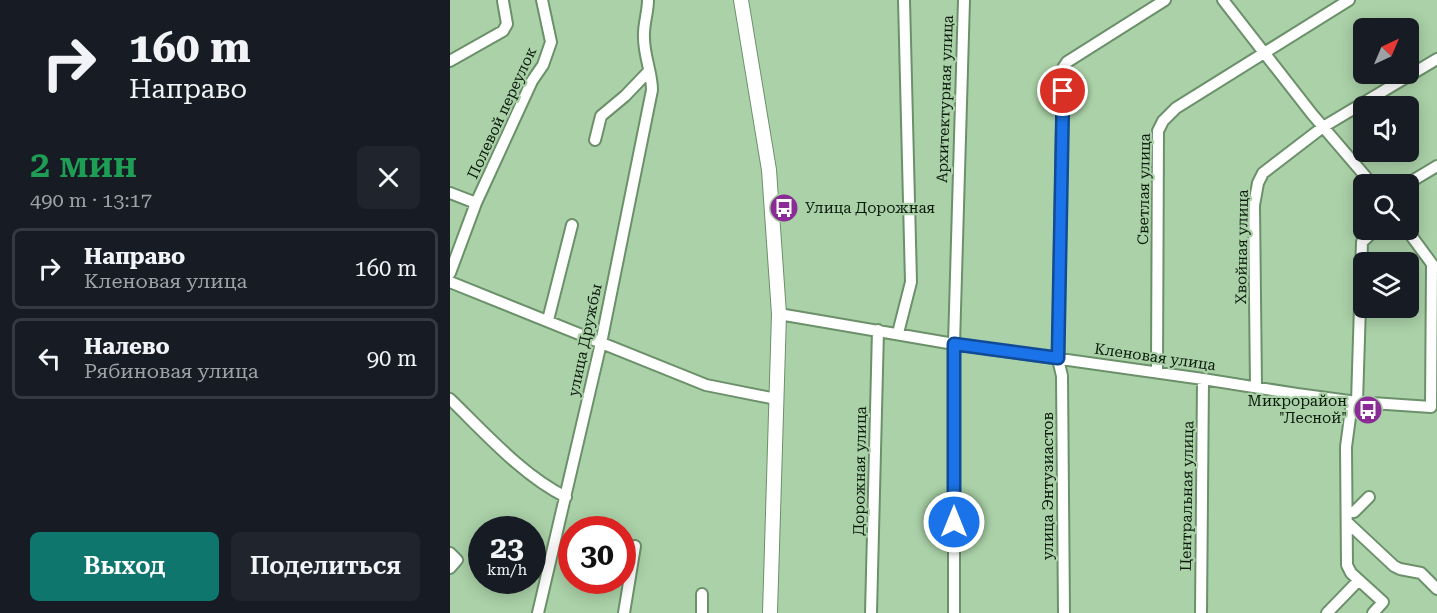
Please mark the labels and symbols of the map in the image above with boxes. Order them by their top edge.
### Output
street label: Архитектурная улица [933,15,957,183]
north arrow [1353,18,1419,84]
street label: Полевой переулок [464,44,541,182]
pin [1037,65,1088,116]
street label: Светлая улица [1134,133,1154,245]
street label: Хвойная улица [1232,189,1252,305]
bus stop icon: Улица Дорожная [768,192,800,224]
place label: Улица Дорожная [805,199,935,217]
street label: улица Дружбы [564,282,606,398]
street label: Кленовая улица [1093,340,1217,374]
place label: Микрорайон "Лесной" [1248,392,1347,427]
bus stop icon: Микрорайон "Лесной" [1352,394,1384,426]
street label: Дорожная улица [850,406,870,536]
street label: улица Энтузиастов [1039,412,1057,560]
street label: Центральная улица [1177,421,1197,571]
position arrow [922,490,986,554]
speed limit sign: 30 [558,516,636,594]

